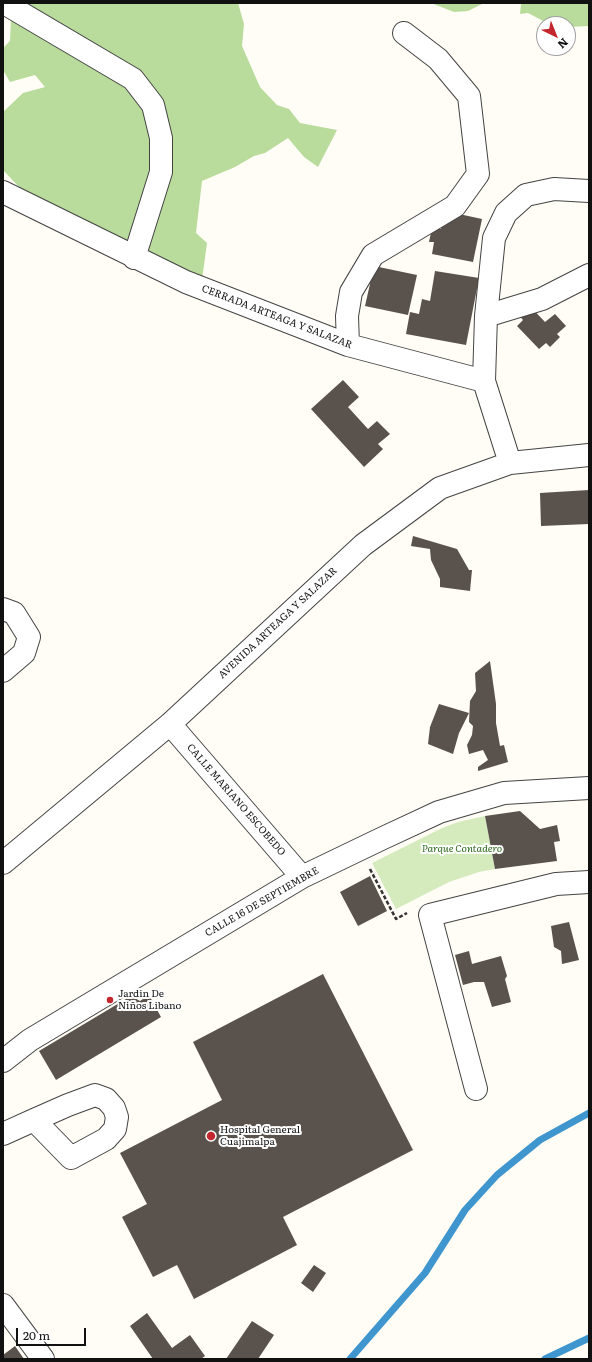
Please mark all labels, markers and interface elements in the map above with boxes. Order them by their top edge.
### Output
north arrow [536,16,576,56]
text: N [555,35,572,53]
street label: CERRADA ARTEAGA Y SALAZAR [200,283,354,351]
street label: AVENIDA ARTEAGA Y SALAZAR [216,565,340,681]
street label: CALLE MARIANO ESCOBEDO [184,742,288,858]
park label: Parque Contadero [422,843,502,855]
street label: CALLE 16 DE SEPTIEMBRE [203,865,321,939]
place label: Jardin De Niños Libano [118,988,181,1012]
marker: Jardin De Niños Libano [105,995,115,1005]
place label: Hospital General Cuajimalpa [220,1124,300,1148]
marker: Hospital General Cuajimalpa [205,1130,217,1142]
scale bar [18,1320,88,1346]
text: 20 m [23,1326,50,1344]

